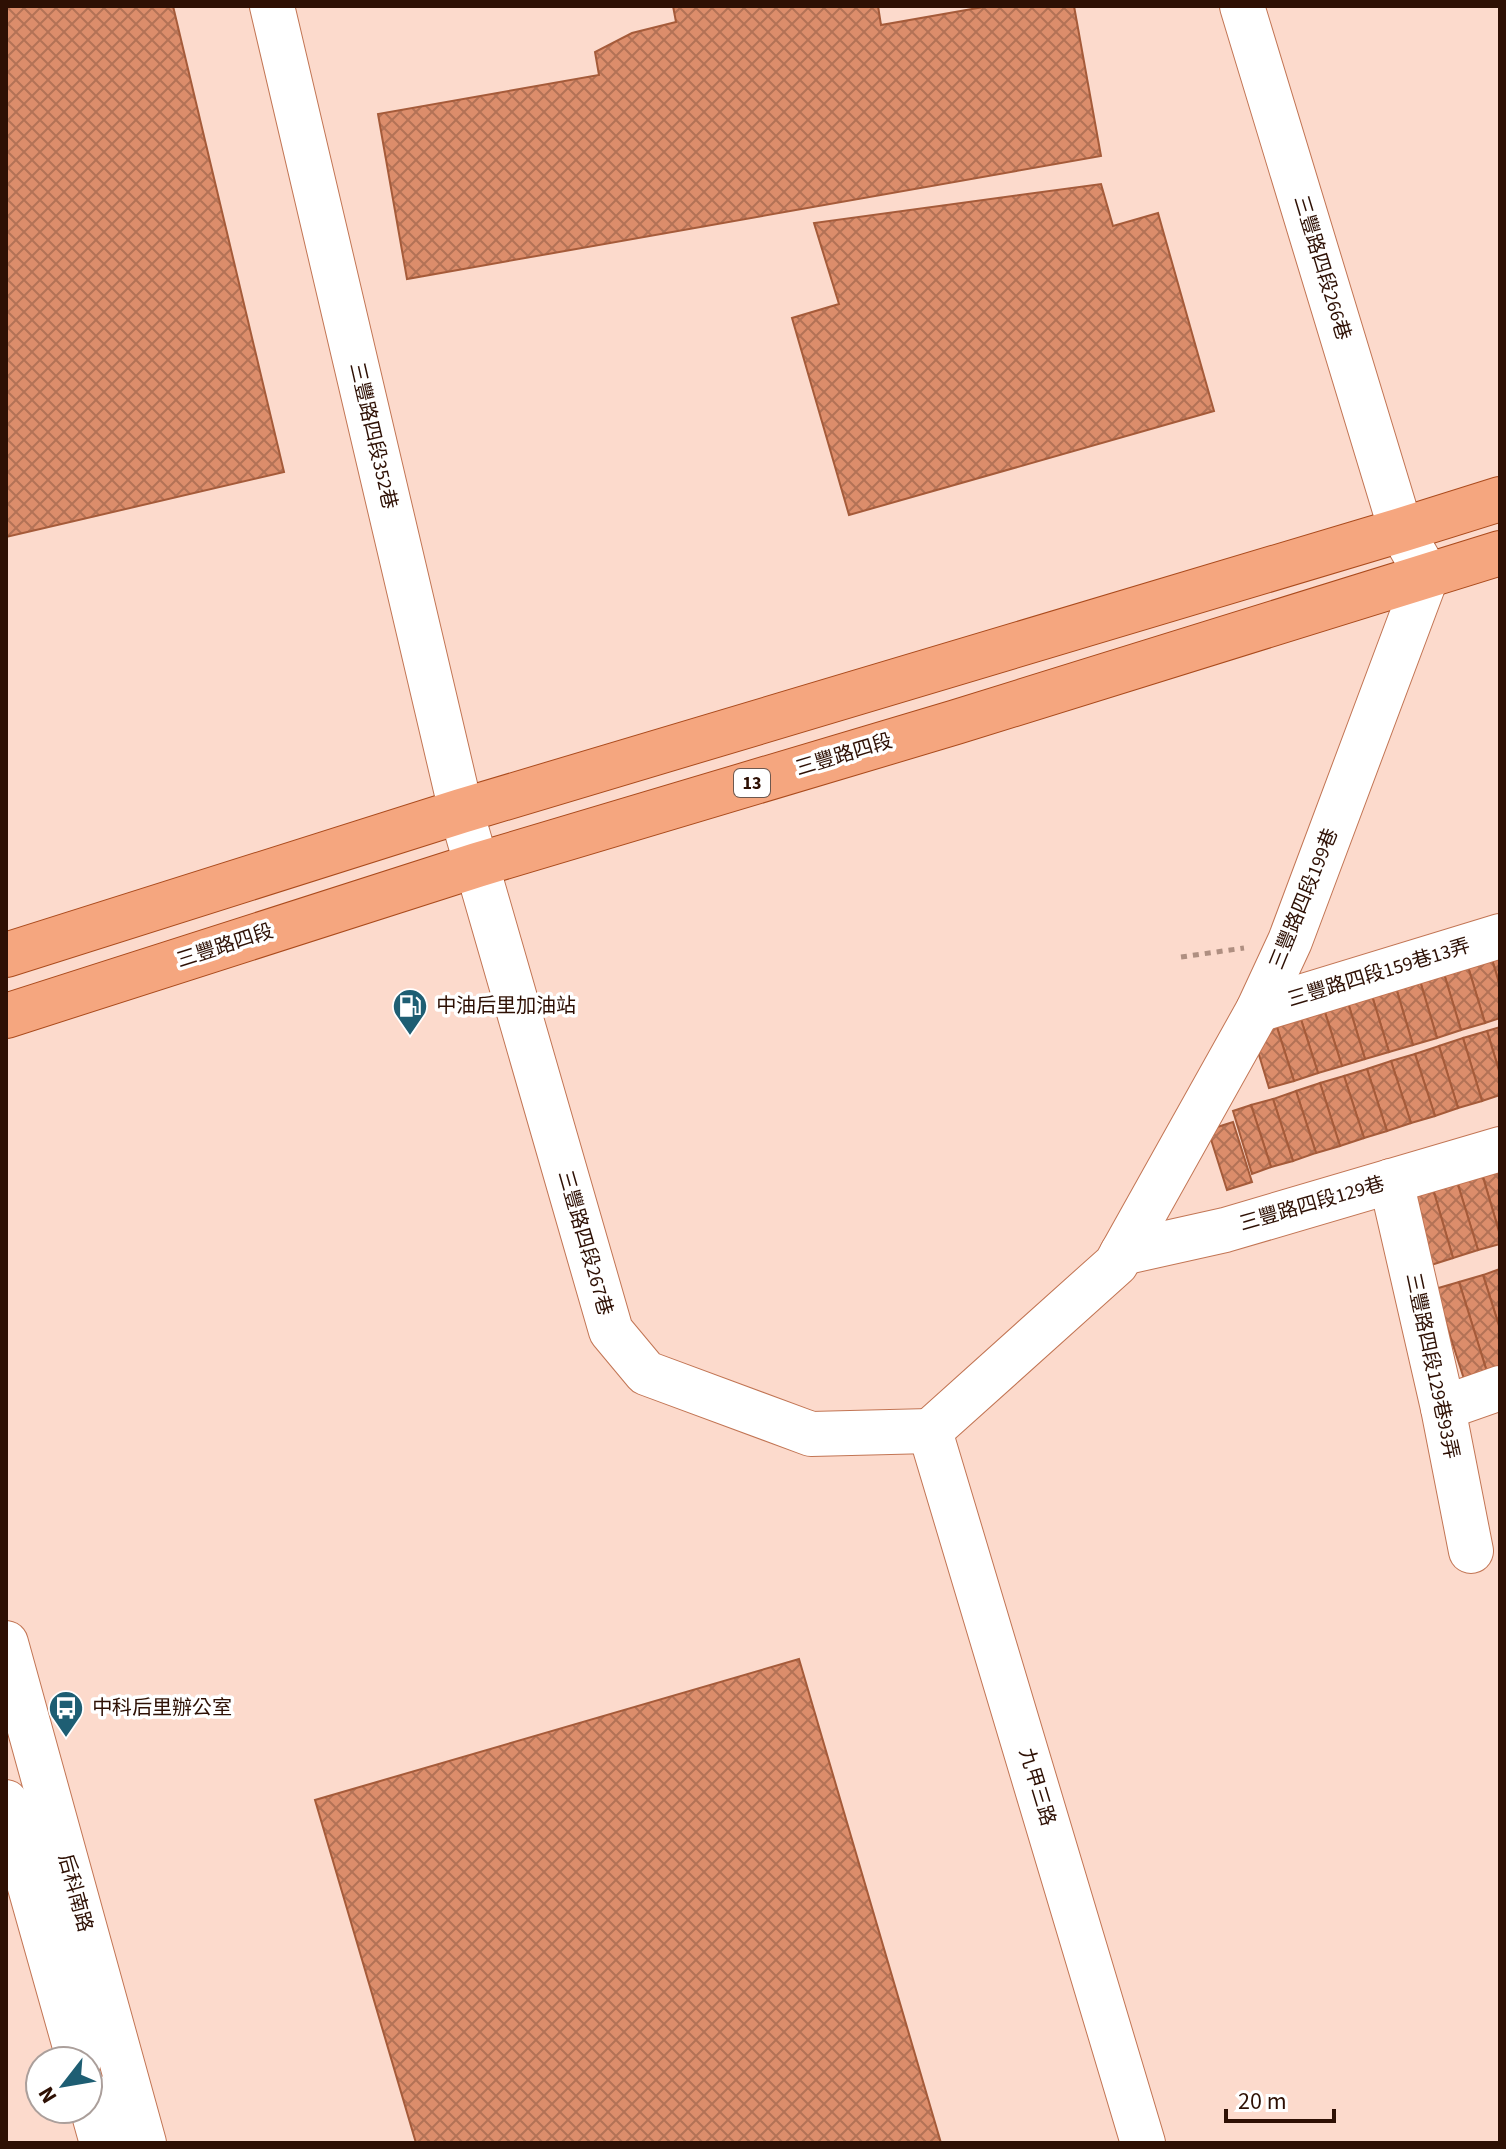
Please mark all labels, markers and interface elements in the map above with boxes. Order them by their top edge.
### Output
street label: 三豐路四段266巷 [1287,192,1357,344]
street label: 三豐路四段352巷 [343,360,403,512]
street label: 三豐路四段 [792,727,896,783]
road number: 13 [734,769,770,797]
street label: 三豐路四段199巷 [1263,824,1345,974]
street label: 三豐路四段 [173,917,277,975]
street label: 三豐路四段159巷13弄 [1284,932,1474,1014]
fuel station icon: 中油后里加油站 [391,987,429,1037]
place label: 中油后里加油站 [436,992,576,1020]
street label: 三豐路四段267巷 [551,1167,619,1319]
street label: 三豐路四段129巷 [1236,1170,1388,1238]
street label: 三豐路四段129巷93弄 [1399,1270,1465,1462]
bus stop icon: 中科后里辦公室 [47,1689,85,1739]
place label: 中科后里辦公室 [92,1694,232,1722]
street label: 九甲三路 [1012,1745,1062,1829]
street label: 后科南路 [51,1851,99,1935]
north arrow [24,2045,104,2125]
scale bar [1226,2073,1334,2123]
text: N [30,2080,65,2109]
text: 20 m [1238,2084,1287,2119]

